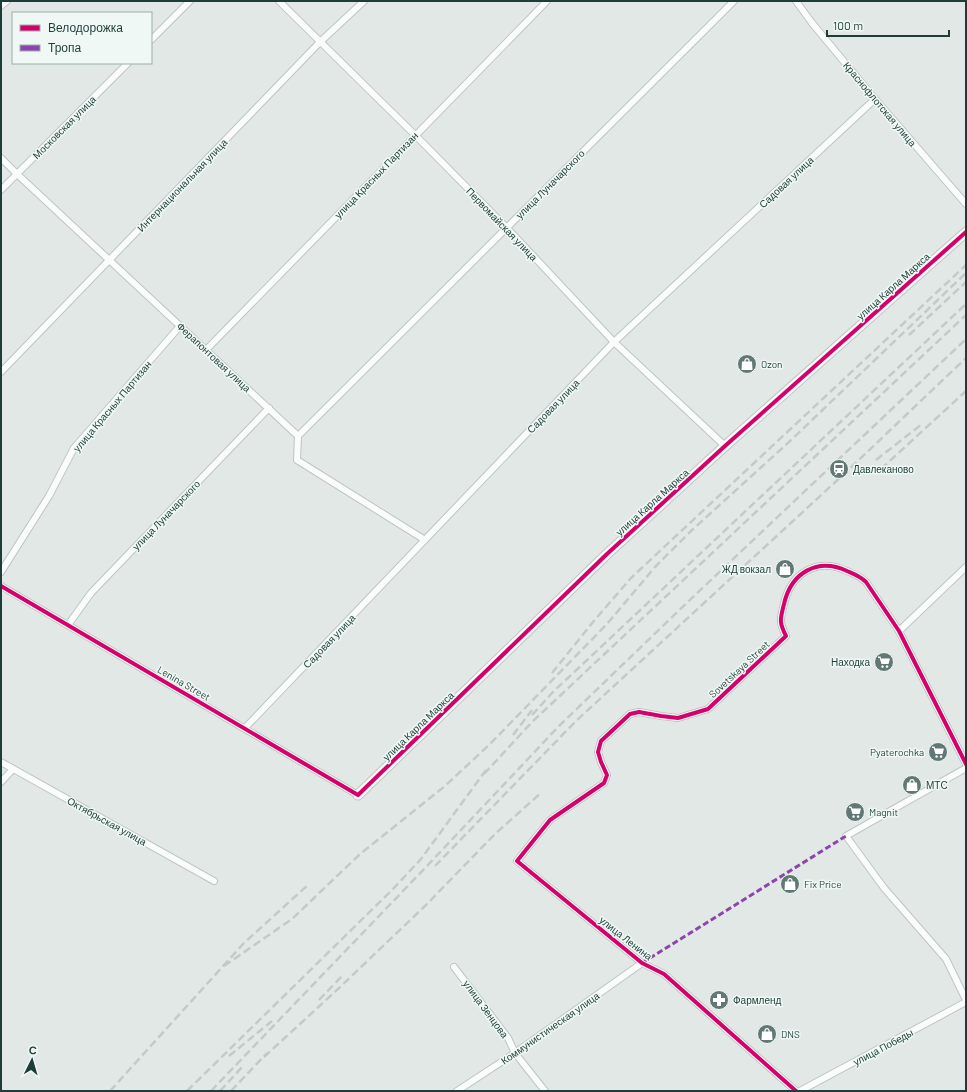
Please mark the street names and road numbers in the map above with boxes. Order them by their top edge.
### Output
street label: Краснофлотская улица [841,59,919,149]
street label: Московская улица [30,93,98,161]
street label: улица Красных Партизан [332,129,420,221]
street label: Интернациональная улица [134,136,230,234]
street label: улица Луначарского [513,147,587,221]
street label: Садовая улица [756,153,816,210]
street label: Первомайская улица [464,185,540,263]
street label: улица Карла Маркса [854,250,932,322]
street label: Ферапонтовая улица [175,320,254,395]
street label: улица Красных Партизан [70,358,154,454]
street label: Садовая улица [524,376,582,435]
street label: улица Карла Маркса [613,466,691,538]
street label: улица Луначарского [130,477,203,552]
street label: Садовая улица [300,611,358,670]
street label: Sovetskaya Street [706,638,772,700]
street label: Lenina Street [156,663,213,703]
street label: улица Карла Маркса [380,689,456,763]
street label: Октябрьская улица [65,794,149,848]
street label: улица Ленина [597,914,655,963]
street label: улица Зенцова [461,978,511,1041]
street label: Коммунистическая улица [498,989,602,1067]
street label: улица Победы [851,1026,915,1068]

